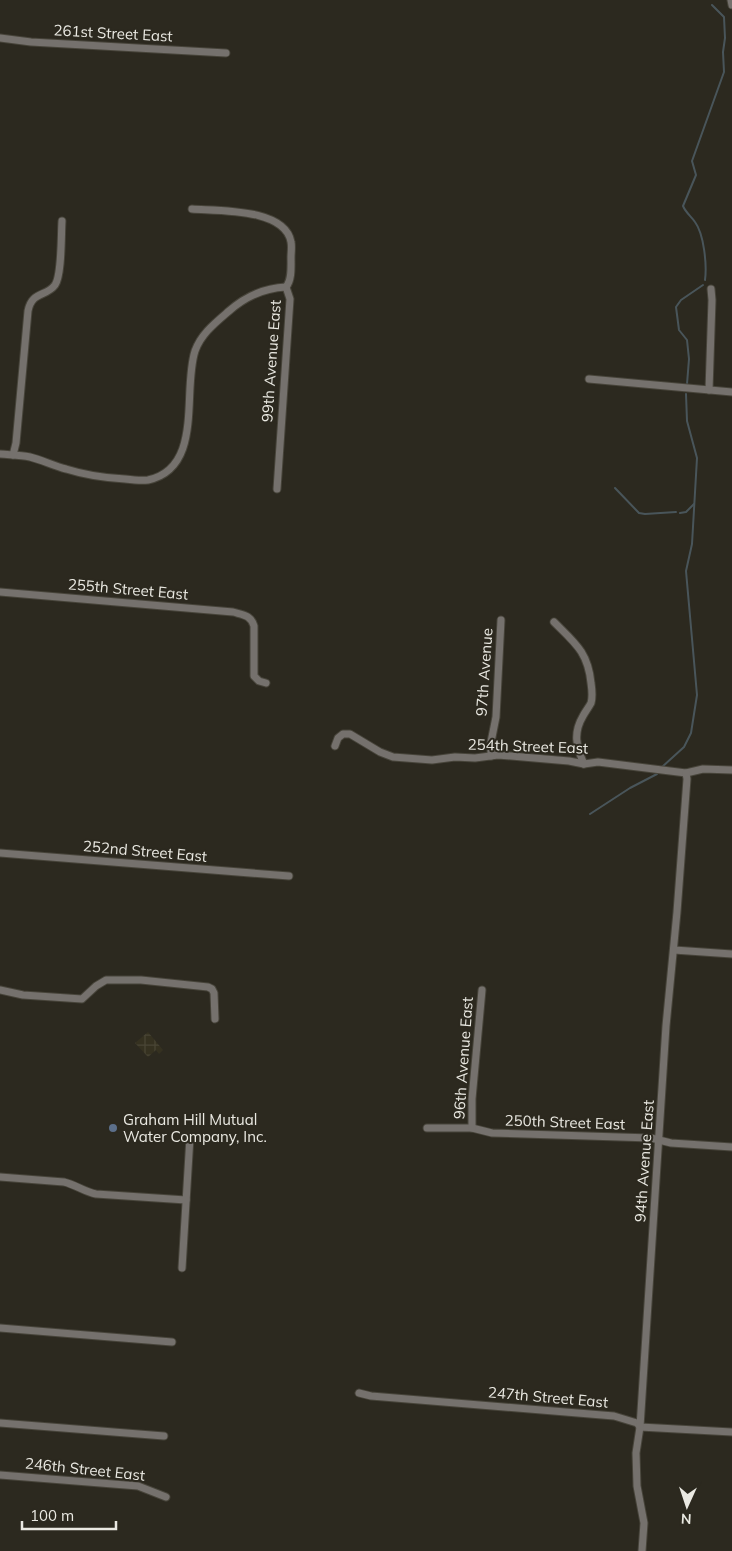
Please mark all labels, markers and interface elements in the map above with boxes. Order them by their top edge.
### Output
street label: 261st Street East [53,20,173,46]
street label: 99th Avenue East [257,299,285,423]
street label: 255th Street East [67,574,189,604]
street label: 97th Avenue [471,627,497,717]
street label: 254th Street East [467,734,589,758]
street label: 252nd Street East [82,836,208,866]
street label: 96th Avenue East [449,996,477,1120]
street label: 94th Avenue East [630,1099,658,1223]
place label: Graham Hill Mutual Water Company, Inc. [123,1110,267,1146]
street label: 250th Street East [504,1110,626,1134]
marker: Graham Hill Mutual Water Company, Inc. [107,1122,119,1134]
street label: 247th Street East [487,1382,609,1412]
street label: 246th Street East [24,1453,146,1485]
north arrow [662,1481,712,1531]
scale bar [22,1498,116,1530]
text: 100 m [30,1506,74,1525]
text: N [681,1510,692,1528]

